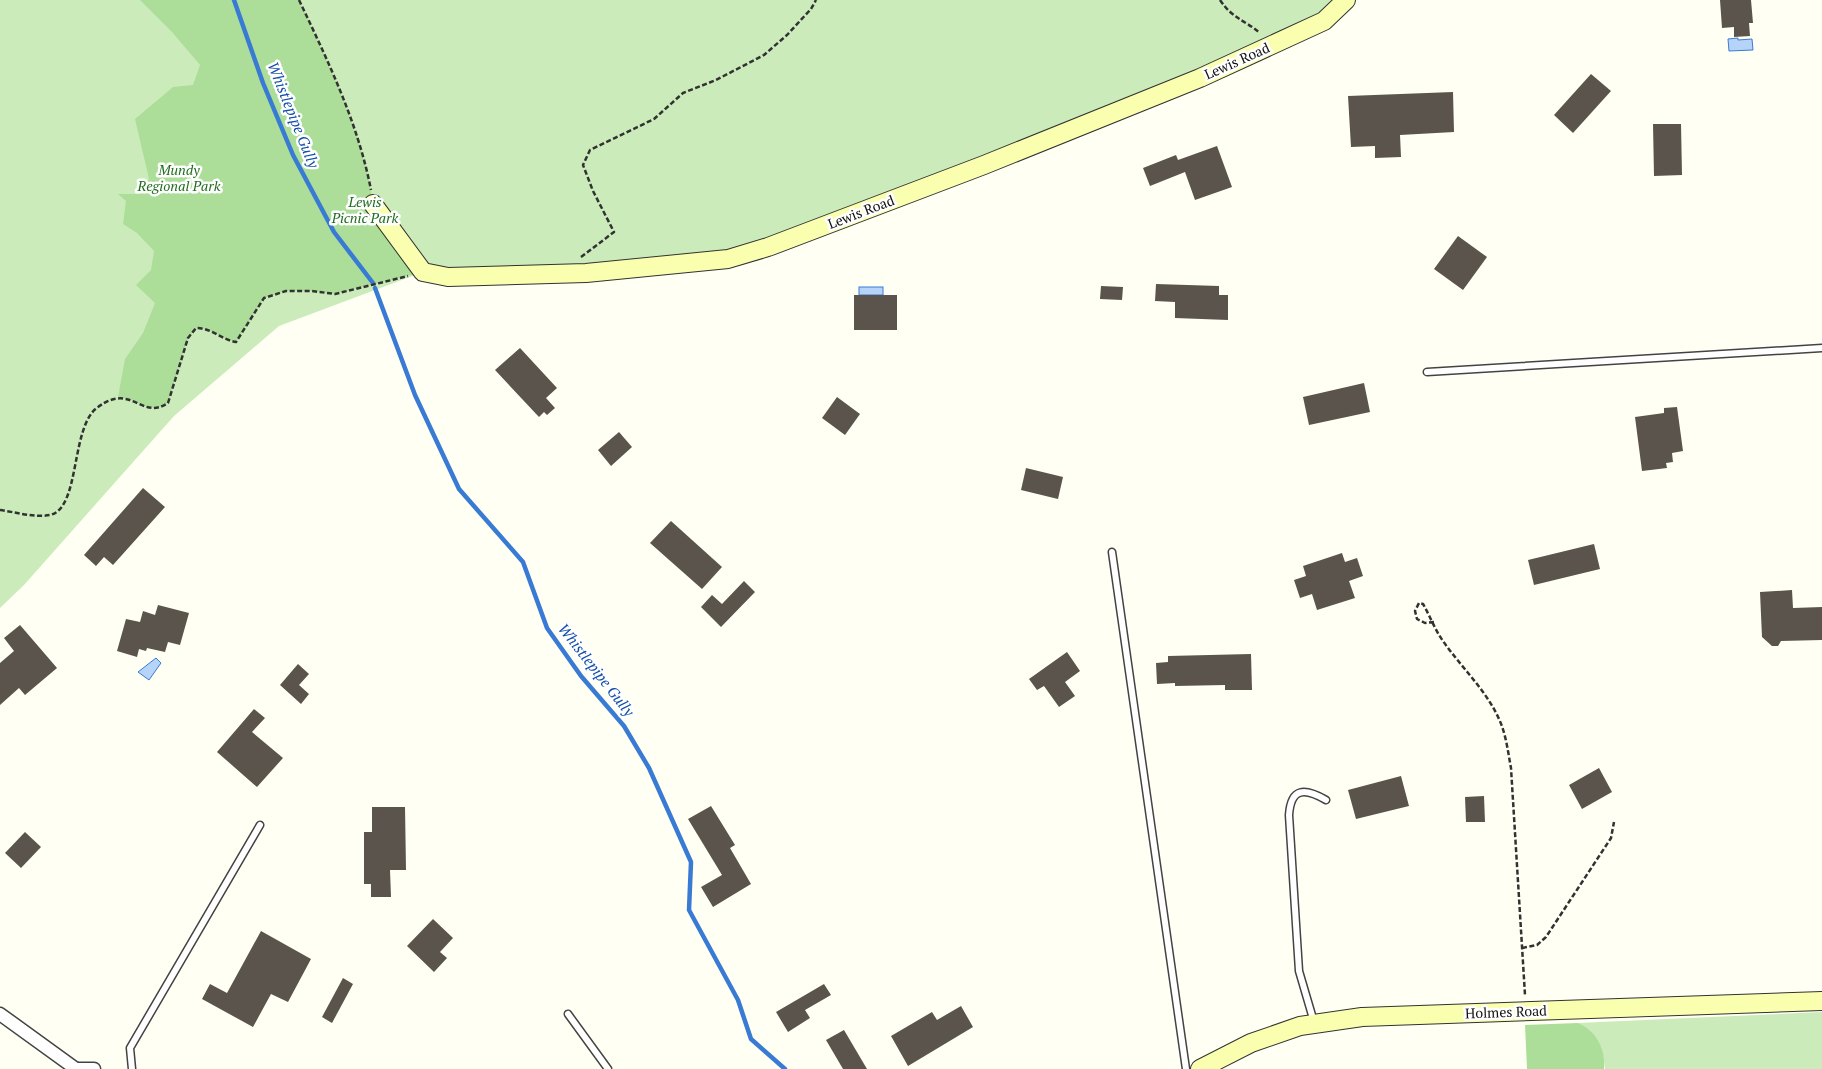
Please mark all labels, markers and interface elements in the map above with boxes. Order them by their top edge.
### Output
street label: Lewis Road [1201,38,1273,83]
water label: Whistlepipe Gully [264,59,325,172]
park label: Mundy Regional Park [137,160,221,195]
street label: Lewis Road [825,190,897,233]
park label: Lewis Picnic Park [331,192,398,227]
water label: Whistlepipe Gully [554,619,640,721]
street label: Holmes Road [1465,1001,1547,1022]

